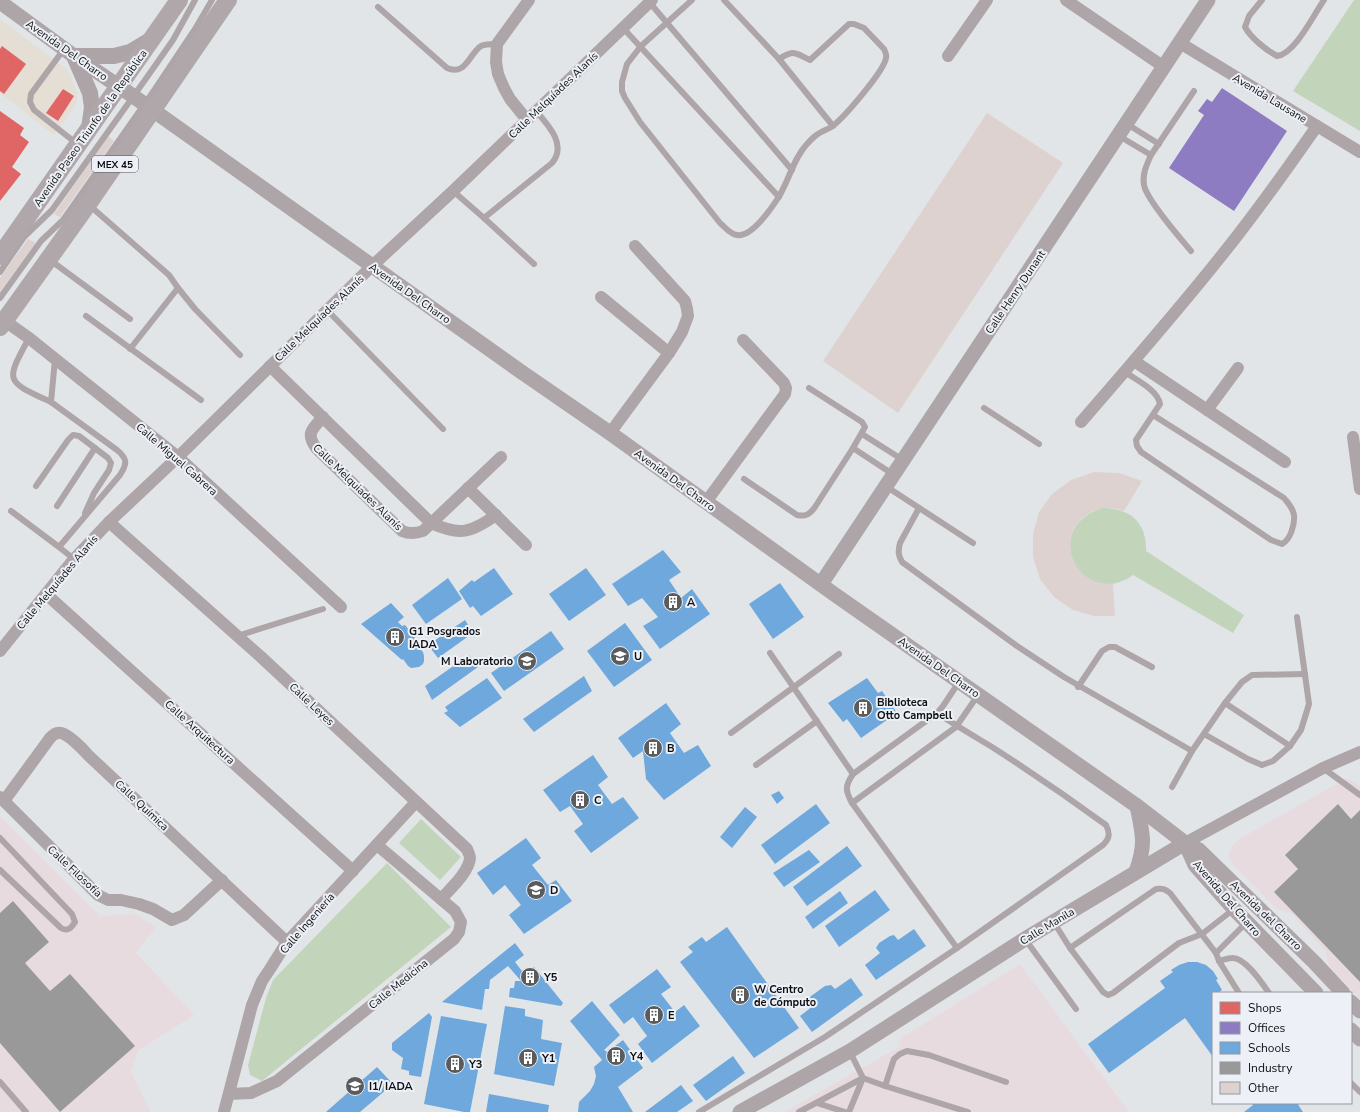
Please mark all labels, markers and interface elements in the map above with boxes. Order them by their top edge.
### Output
street label: Avenida Del Charro [23,17,111,84]
street label: Avenida Paseo Triunfo de la República [30,47,151,210]
street label: Calle Melquíades Alanís [505,49,601,142]
street label: Avenida Lausane [1230,70,1310,127]
road number: MEX 45 [92,156,138,172]
street label: Calle Henry Dunant [982,247,1049,337]
street label: Avenida Del Charro [366,260,454,327]
street label: Calle Melquíades Alanís [271,272,367,365]
street label: Calle Miguel Cabrera [133,420,221,499]
street label: Calle Melquiades Alanís [310,441,406,534]
street label: Avenida Del Charro [631,446,718,515]
street label: Calle Melquíades Alanís [13,532,101,633]
building icon: A [662,591,684,613]
place label: A [687,595,696,610]
place label: G1 Posgrados IADA [409,624,481,652]
building icon: G1 Posgrados IADA [384,626,406,648]
street label: Avenida Del Charro [895,634,983,701]
school or university icon: U [609,645,631,667]
place label: U [634,649,642,664]
school or university icon: M Laboratorio [516,650,538,672]
place label: M Laboratorio [441,654,513,669]
street label: Calle Leyes [286,680,337,729]
place label: Biblioteca Otto Campbell [877,695,953,723]
street label: Calle Arquitectura [161,697,238,768]
building icon: Biblioteca Otto Campbell [852,697,874,719]
building icon: B [642,737,664,759]
place label: B [667,741,675,756]
street label: Calle Química [112,777,172,834]
building icon: C [569,789,591,811]
place label: C [594,793,602,808]
street label: Calle Filosofía [44,842,105,901]
street label: Avenida Del Charro [1189,857,1264,940]
street label: Avenida del Charro [1226,877,1305,954]
school or university icon: D [525,879,547,901]
place label: D [550,883,558,898]
street label: Calle Ingeniería [277,889,338,957]
street label: Calle Manila [1017,904,1078,949]
street label: Calle Medicina [366,956,431,1013]
building icon: Y5 [519,966,541,988]
place label: Y5 [543,970,558,985]
place label: W Centro de Cómputo [754,982,816,1010]
building icon: W Centro de Cómputo [729,984,751,1006]
legend [1212,992,1352,1104]
text: Shops [1248,1000,1282,1016]
building icon: E [643,1004,665,1026]
place label: E [668,1008,675,1023]
text: Offices [1248,1020,1286,1036]
text: Schools [1248,1040,1291,1056]
building icon: Y4 [605,1045,627,1067]
building icon: Y1 [517,1047,539,1069]
place label: Y4 [629,1049,644,1064]
place label: Y1 [541,1051,555,1066]
building icon: Y3 [444,1053,466,1075]
place label: Y3 [468,1057,482,1072]
text: Industry [1248,1060,1293,1076]
school or university icon: I1/ IADA [344,1075,366,1097]
place label: I1/ IADA [369,1079,414,1094]
text: Other [1248,1080,1280,1096]

